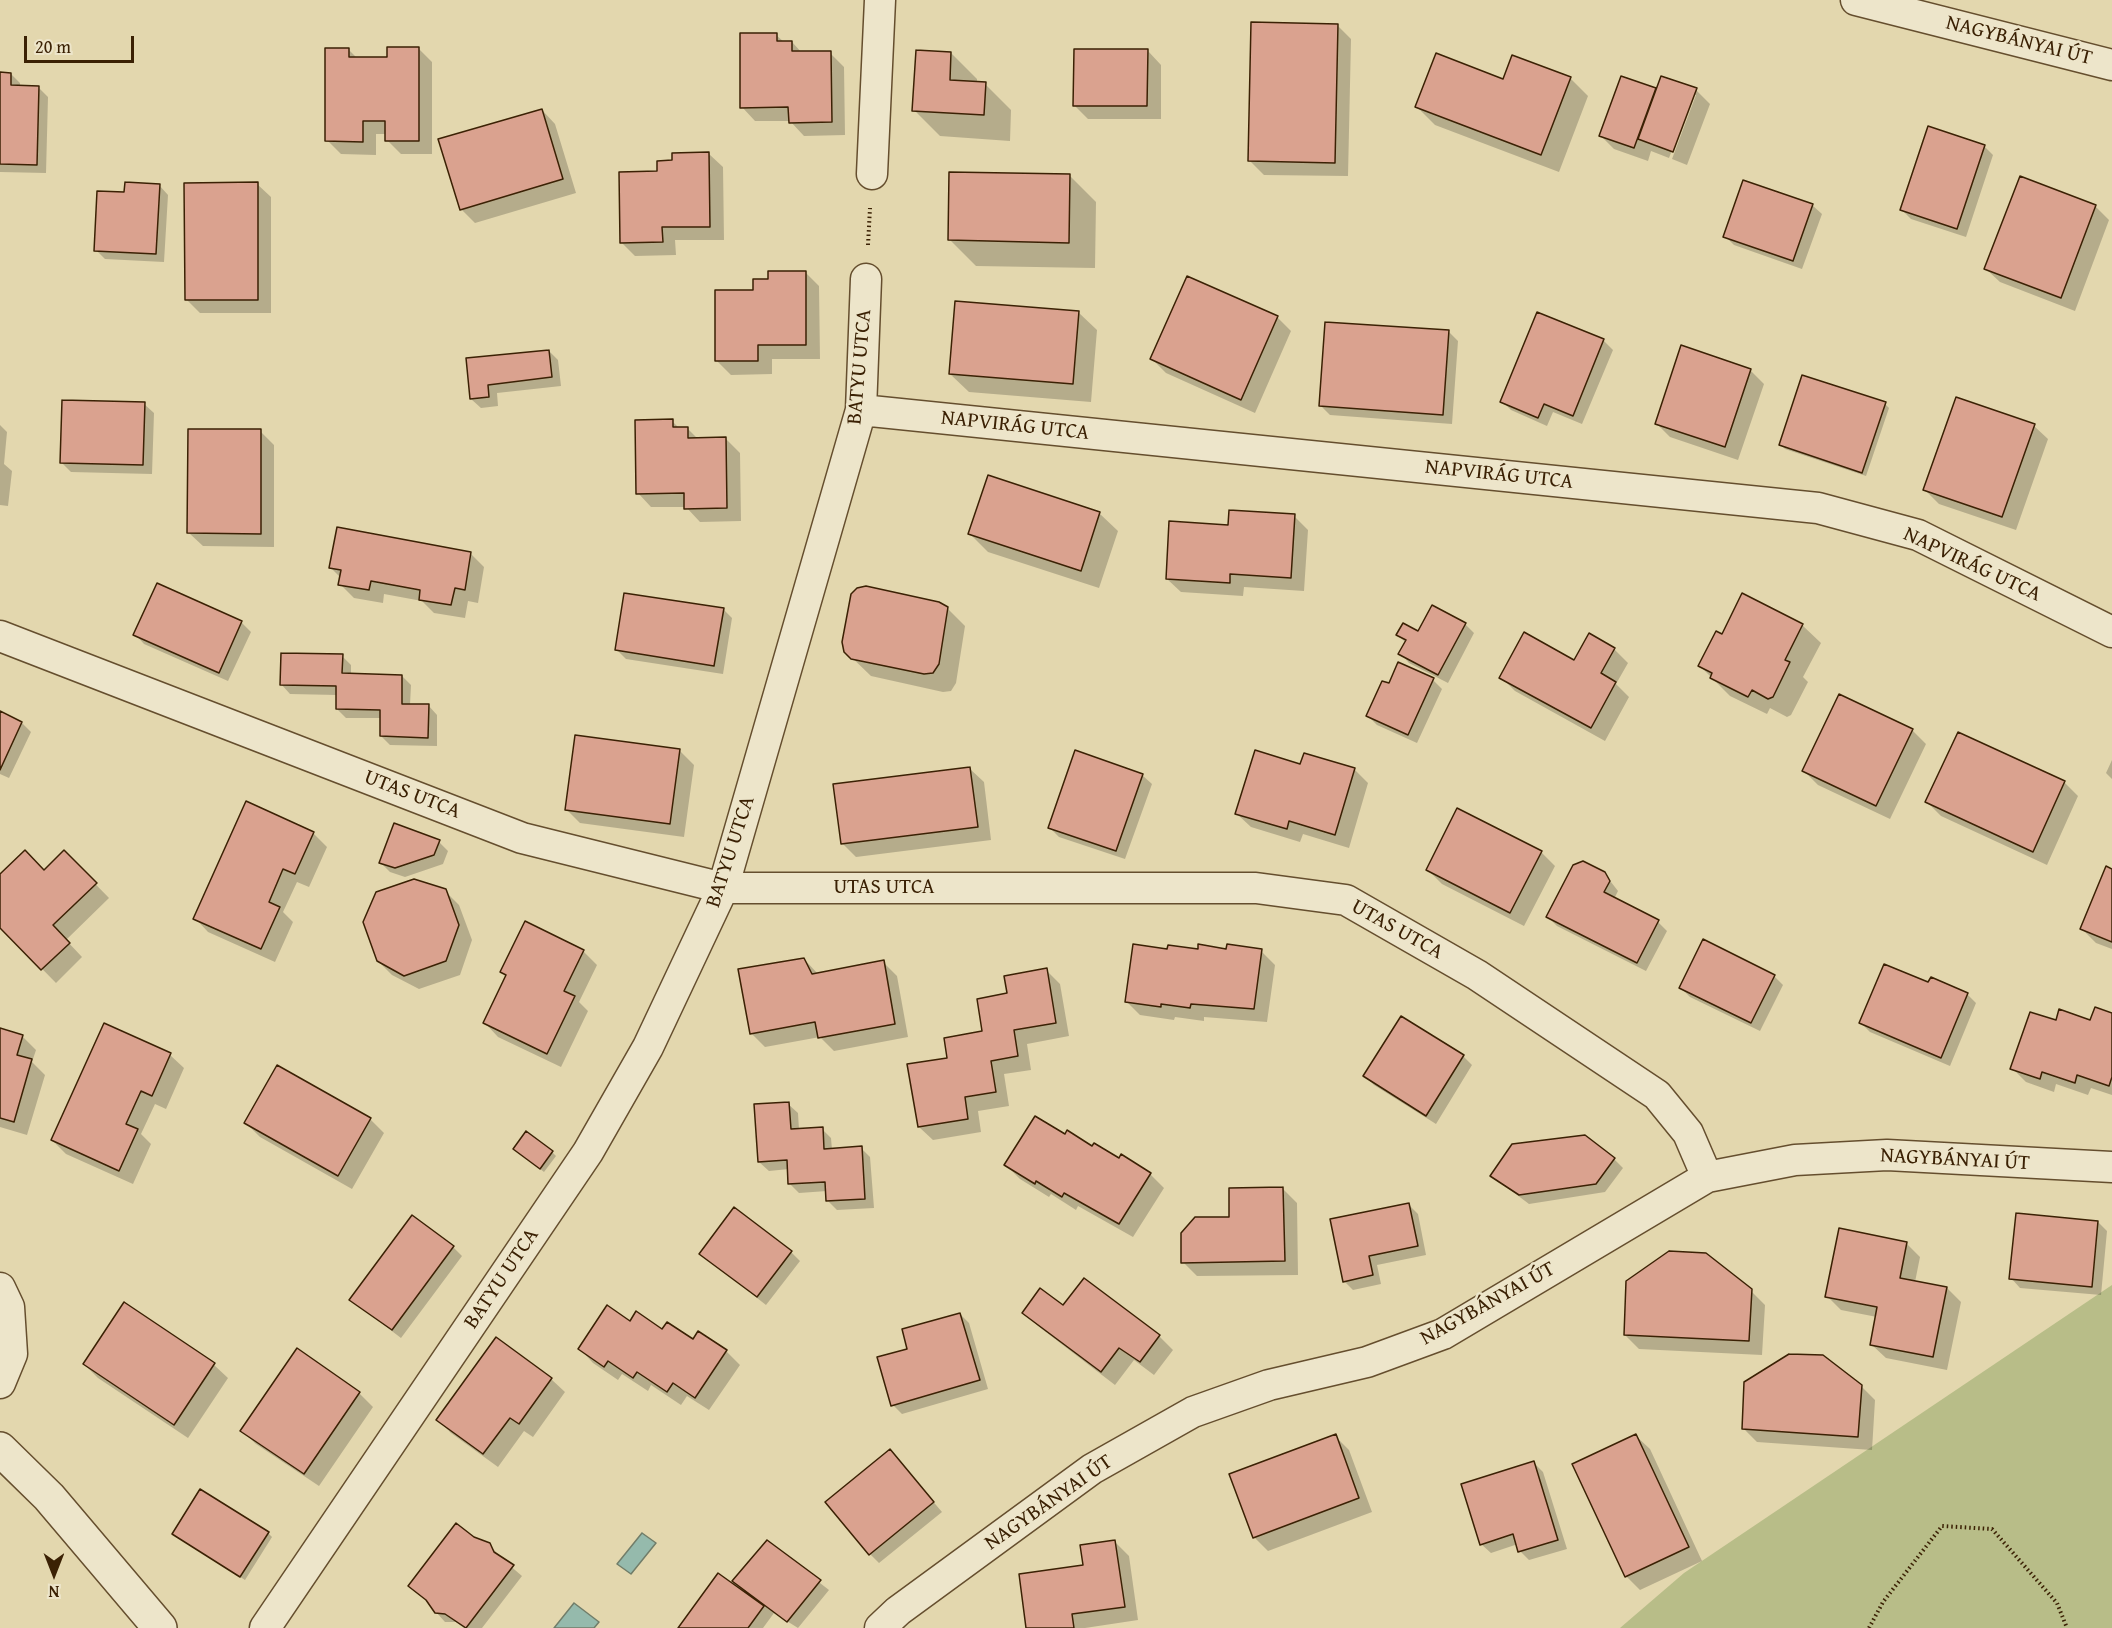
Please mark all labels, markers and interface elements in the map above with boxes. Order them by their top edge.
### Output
street label: NAGYBÁNYAI ÚT [1943,11,2095,71]
scale bar [27,24,136,62]
text: 20 m [35,33,71,60]
street label: BATYU UTCA [842,308,878,426]
street label: NAPVIRÁG UTCA [940,406,1090,446]
street label: NAPVIRÁG UTCA [1424,455,1574,495]
street label: NAPVIRÁG UTCA [1899,522,2045,608]
street label: UTAS UTCA [360,765,464,825]
street label: BATYU UTCA [701,793,761,911]
street label: UTAS UTCA [833,875,935,901]
street label: UTAS UTCA [1347,894,1447,966]
street label: NAGYBÁNYAI ÚT [1879,1143,2031,1177]
street label: BATYU UTCA [459,1224,545,1334]
street label: NAGYBÁNYAI ÚT [1416,1257,1560,1351]
street label: NAGYBÁNYAI ÚT [980,1450,1118,1556]
north arrow [24,1544,84,1604]
text: N [49,1580,59,1604]

